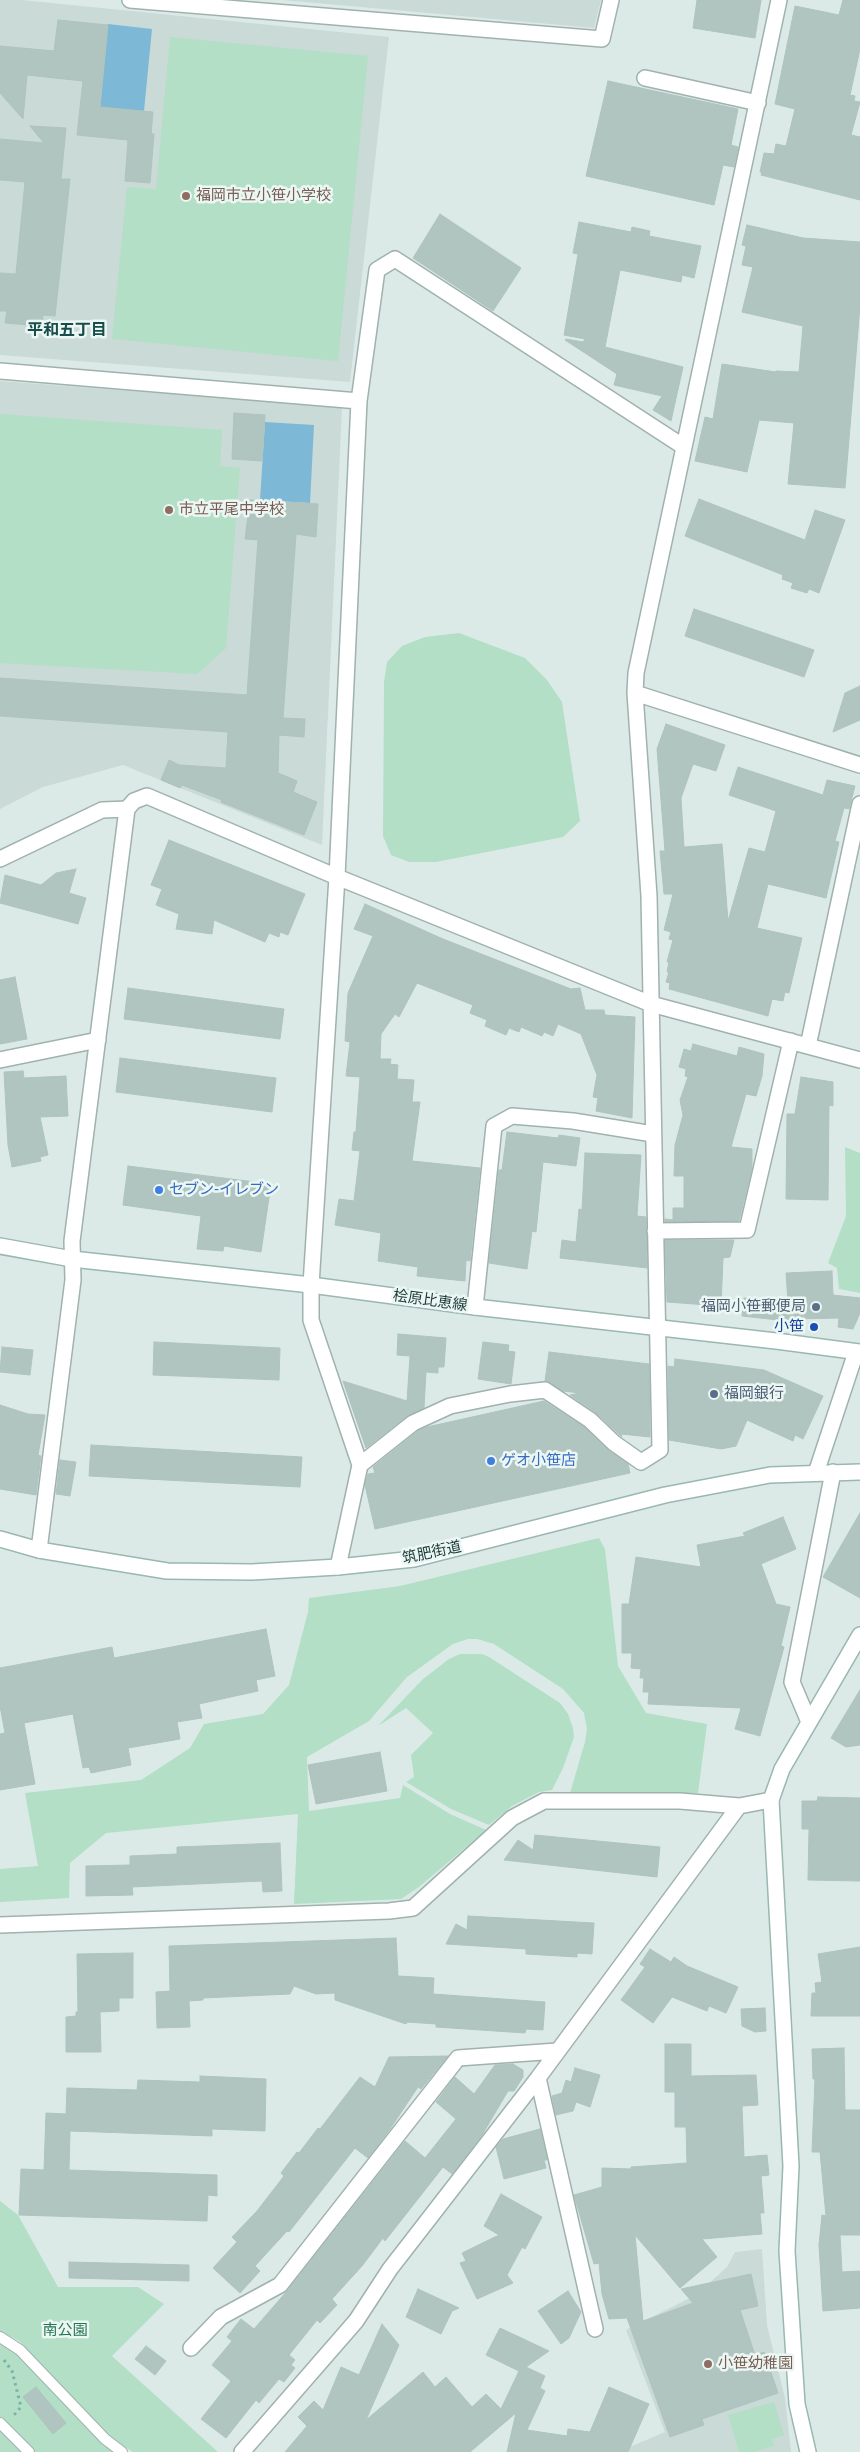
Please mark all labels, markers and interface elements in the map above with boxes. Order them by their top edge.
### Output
place label: 福岡市立小笹小学校 [196,187,331,205]
marker: 福岡市立小笹小学校 [180,190,192,202]
district label: 平和五丁目 [27,321,107,341]
place label: 市立平尾中学校 [179,501,284,519]
marker: 市立平尾中学校 [163,504,175,516]
place label: セブン-イレブン [169,1181,279,1199]
marker: セブン-イレブン [153,1184,165,1196]
street label: 桧原比恵線 [392,1287,468,1315]
place label: 福岡小笹郵便局 [701,1298,806,1316]
marker: 福岡小笹郵便局 [810,1301,822,1313]
place label: 小笹 [774,1318,804,1336]
marker: 小笹 [808,1321,820,1333]
place label: 福岡銀行 [724,1385,784,1403]
marker: 福岡銀行 [708,1388,720,1400]
place label: ゲオ小笹店 [501,1452,576,1470]
marker: ゲオ小笹店 [485,1455,497,1467]
street label: 筑肥街道 [401,1538,463,1568]
park label: 南公園 [43,2322,87,2340]
place label: 小笹幼稚園 [718,2355,793,2373]
marker: 小笹幼稚園 [702,2358,714,2370]

